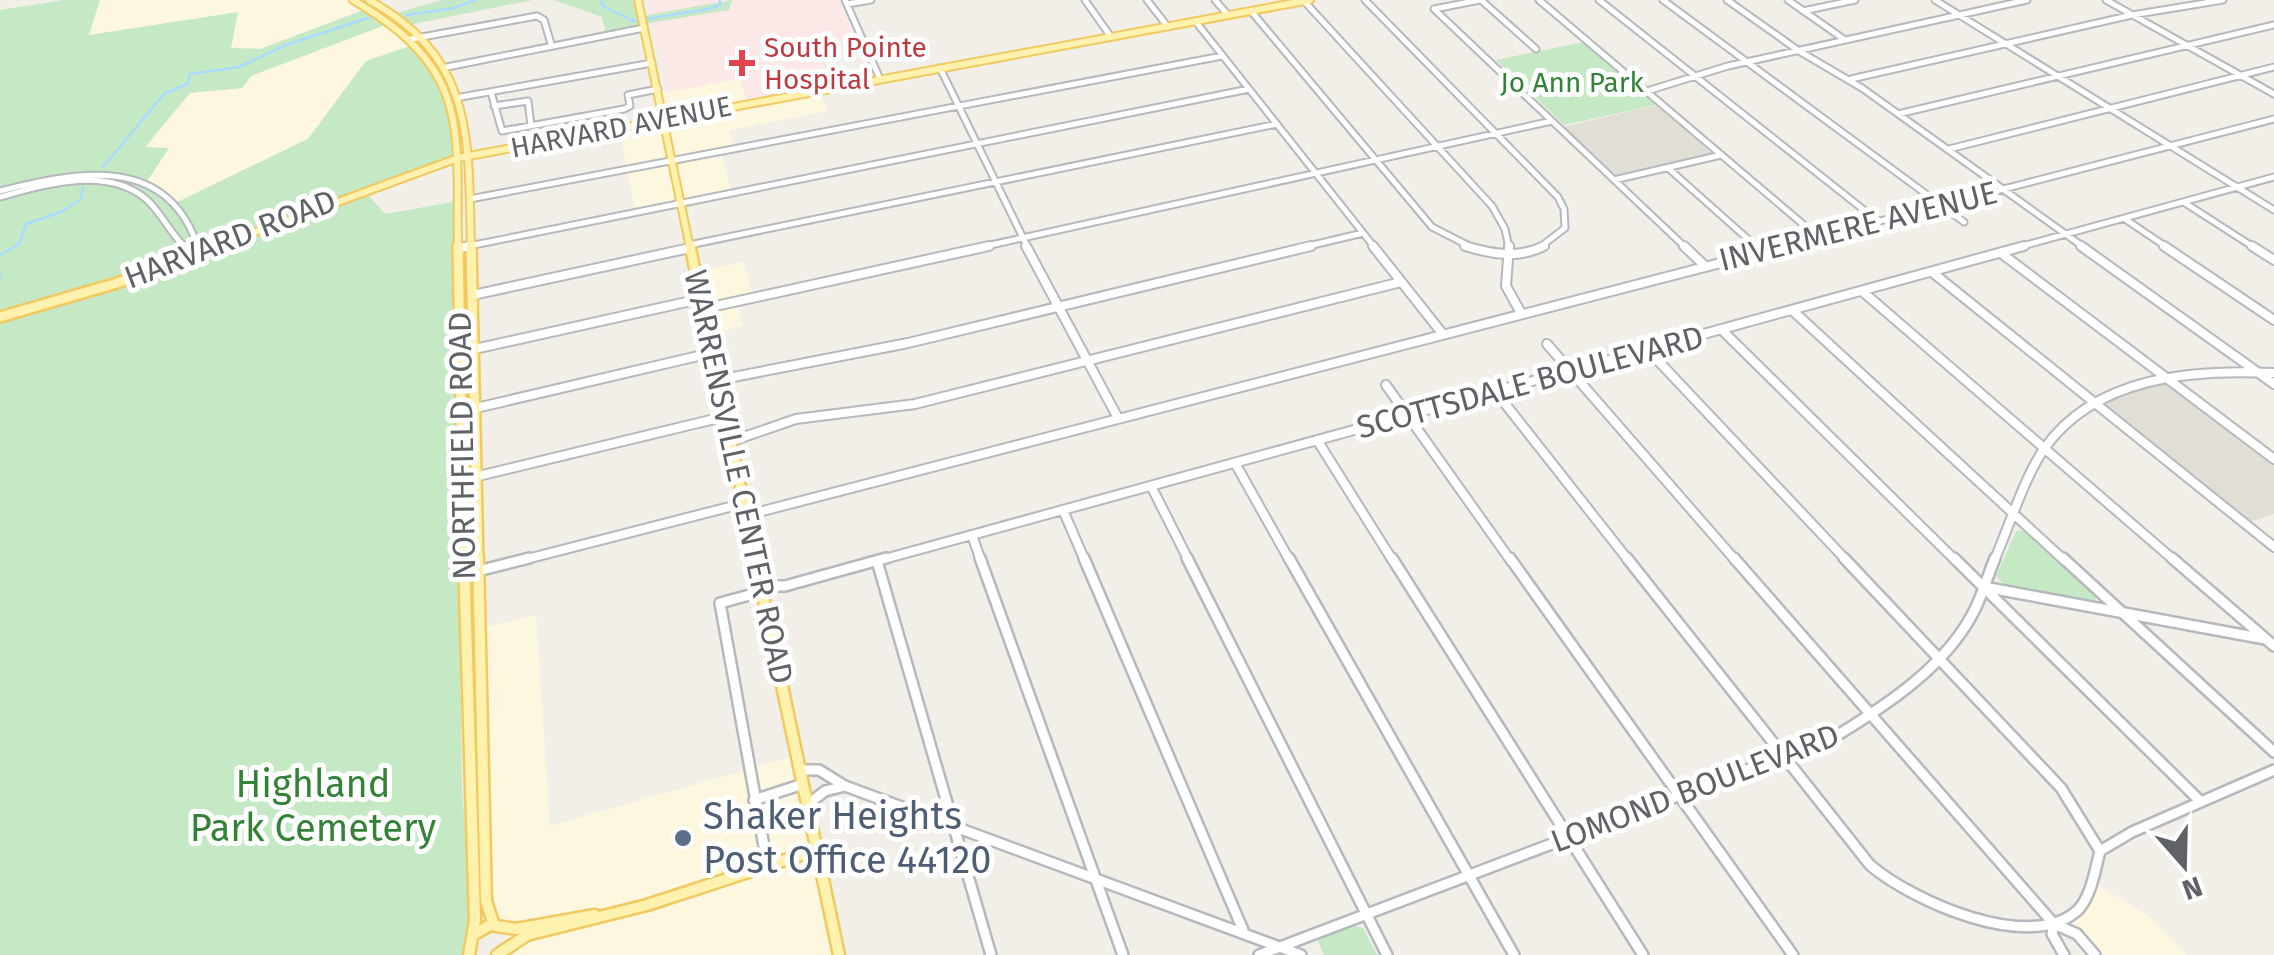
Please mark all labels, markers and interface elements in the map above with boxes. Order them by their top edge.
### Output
place label: South Pointe Hospital [764,31,927,96]
marker: South Pointe Hospital [729,50,755,76]
park label: Jo Ann Park [1500,66,1645,99]
street label: HARVARD AVENUE [508,89,734,165]
street label: INVERMERE AVENUE [1715,173,2001,279]
street label: HARVARD ROAD [119,181,341,297]
street label: WARRENSVILLE CENTER ROAD [677,267,801,687]
street label: NORTHFIELD ROAD [441,312,483,580]
street label: SCOTTSDALE BOULEVARD [1353,317,1707,447]
street label: LOMOND BOULEVARD [1546,716,1844,860]
park label: Highland Park Cemetery [190,761,437,851]
place label: Shaker Heights Post Office 44120 [703,793,991,883]
north arrow [2134,815,2234,915]
marker: Shaker Heights Post Office 44120 [672,827,694,849]
text: N [2178,869,2207,907]

